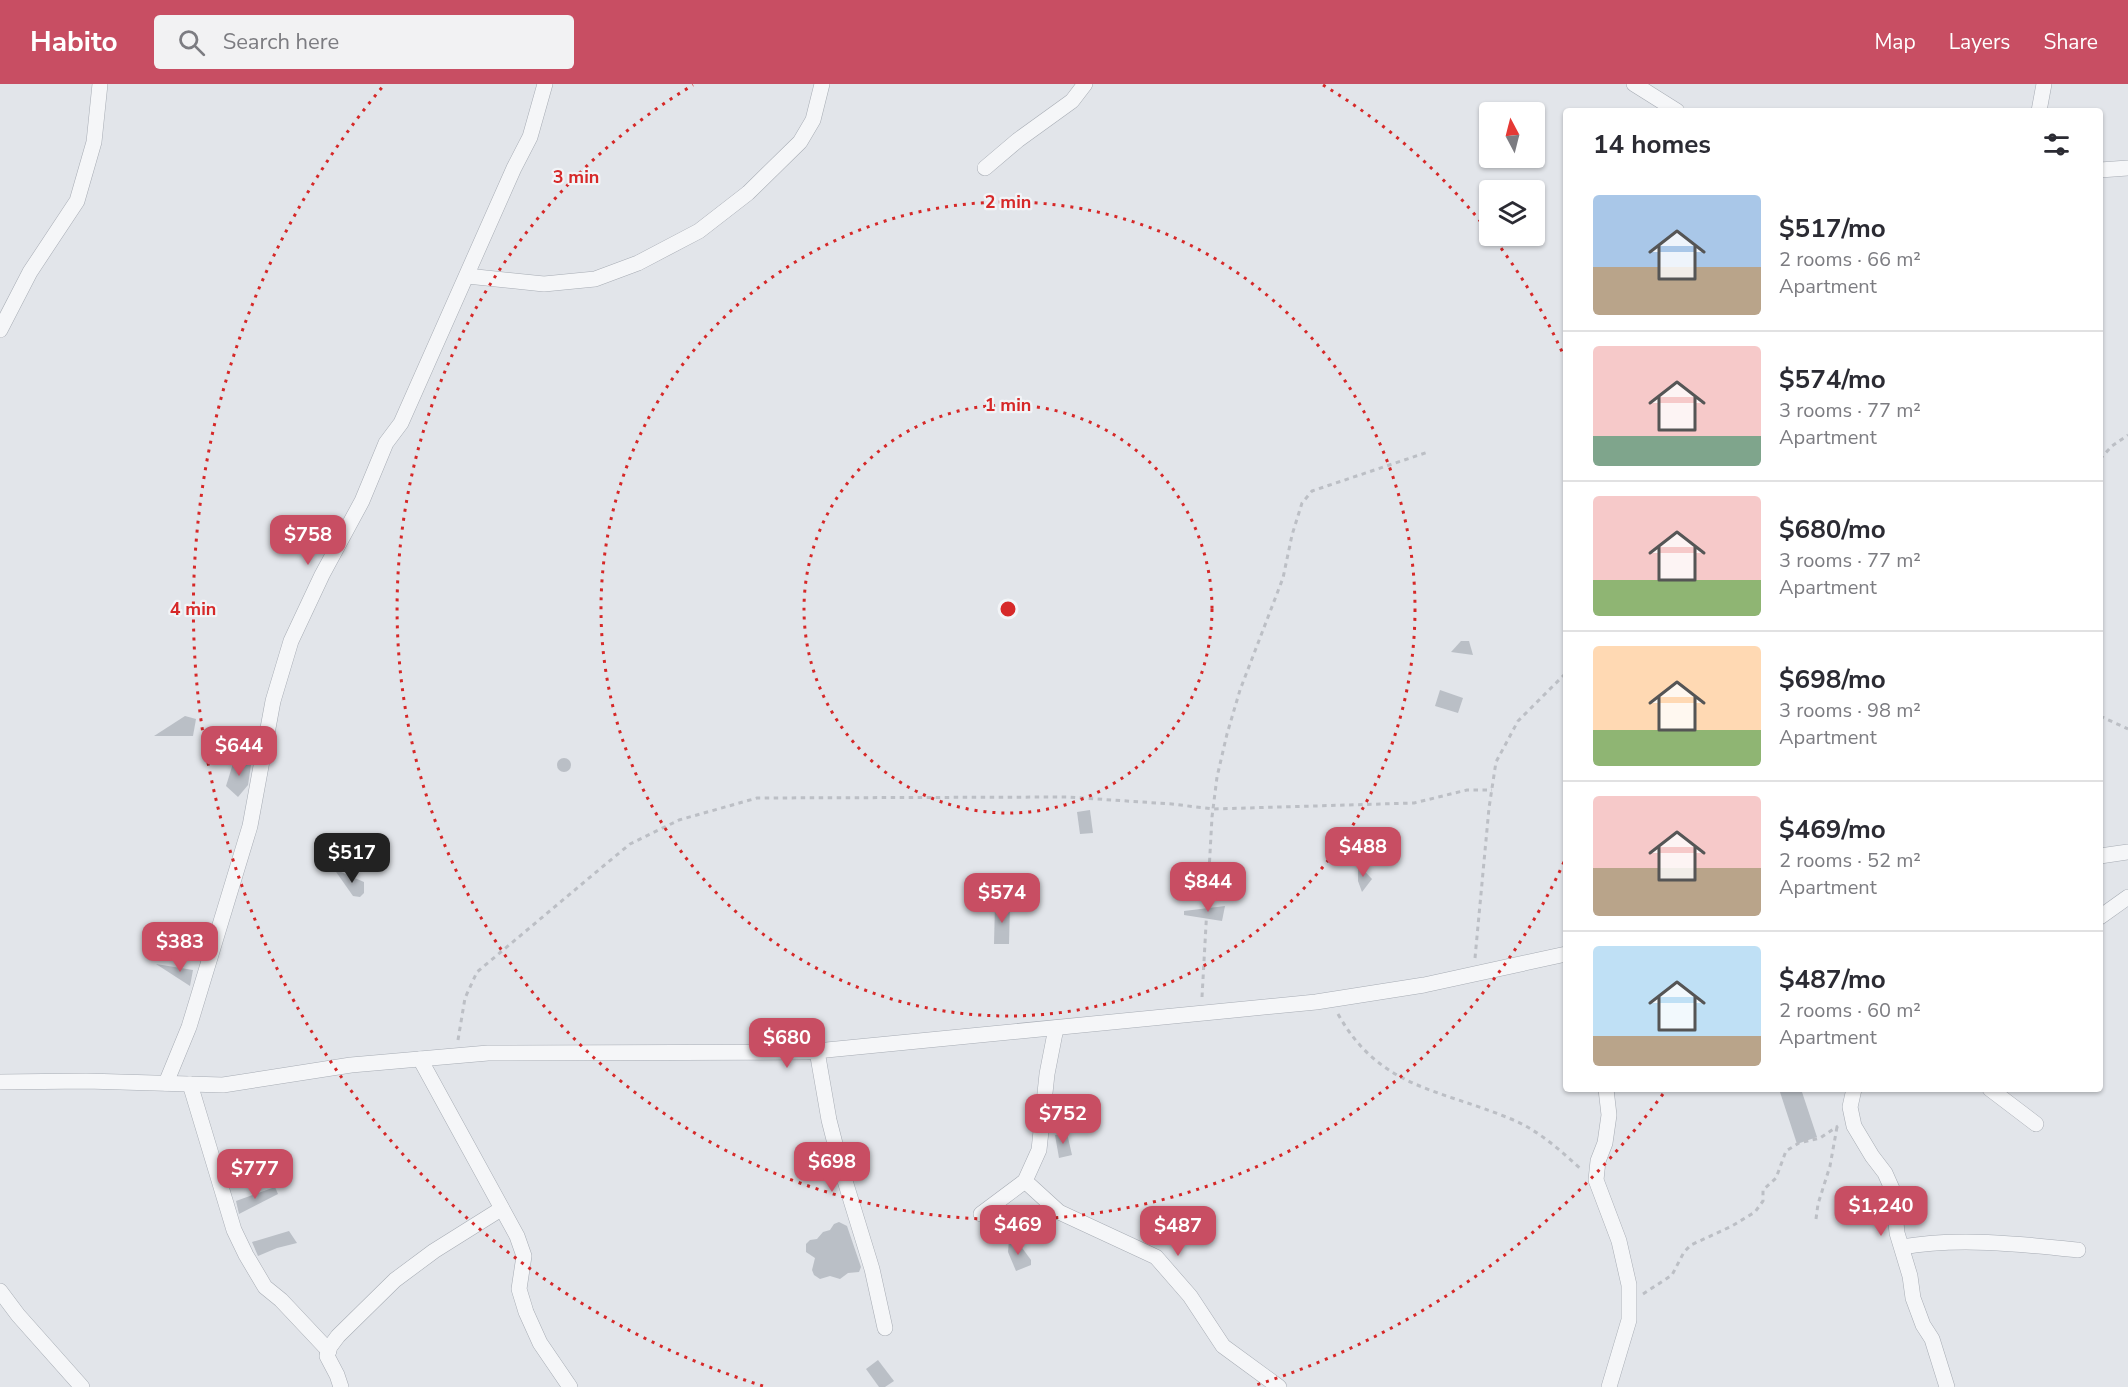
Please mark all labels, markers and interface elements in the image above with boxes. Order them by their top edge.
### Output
search box [154,15,574,69]
text: Habito [30,23,118,61]
icon: search [175,26,208,59]
text: Search here [223,27,339,57]
text: Map [1874,28,1916,56]
text: Layers [1949,28,2010,56]
text: Share [2043,28,2098,56]
north arrow [1479,102,1545,168]
map controls [1479,102,1545,246]
text: 14 homes [1593,127,1711,162]
icon: filters [2040,128,2073,161]
text: 3 min [553,165,599,189]
button: layers [1479,180,1545,246]
text: 2 min [985,190,1031,214]
text: $517/mo [1779,211,1886,246]
icon: home [1641,219,1713,291]
text: 2 rooms · 66 m² [1779,246,1921,273]
text: Apartment [1779,273,1877,300]
text: $574/mo [1779,362,1886,397]
icon: home [1641,370,1713,442]
text: 1 min [985,393,1031,417]
text: 3 rooms · 77 m² [1779,397,1921,424]
text: Apartment [1779,424,1877,451]
text: $680/mo [1779,512,1886,547]
pin: $758 [272,515,344,566]
icon: home [1641,520,1713,592]
text: $758 [284,521,332,548]
text: 3 rooms · 77 m² [1779,547,1921,574]
text: Apartment [1779,574,1877,601]
text: 4 min [170,597,216,621]
centre of rings [998,599,1018,619]
text: $698/mo [1779,662,1886,697]
icon: home [1641,670,1713,742]
text: 3 rooms · 98 m² [1779,697,1921,724]
text: Apartment [1779,724,1877,751]
pin: $644 [203,726,275,777]
text: $644 [215,732,263,759]
text: $469/mo [1779,812,1886,847]
icon: home [1641,820,1713,892]
pin: $488 [1327,827,1399,878]
pin: $517 [316,833,388,884]
text: $488 [1339,833,1387,860]
text: $517 [328,839,376,866]
text: 2 rooms · 52 m² [1779,847,1921,874]
pin: $844 [1172,862,1244,913]
text: $844 [1184,868,1232,895]
pin: $574 [966,873,1038,924]
text: Apartment [1779,874,1877,901]
text: $574 [978,879,1026,906]
pin: $383 [144,922,216,973]
text: $383 [156,928,204,955]
text: $487/mo [1779,962,1886,997]
icon: home [1641,970,1713,1042]
text: 2 rooms · 60 m² [1779,997,1921,1024]
pin: $680 [751,1018,823,1069]
text: $680 [763,1024,811,1051]
text: Apartment [1779,1024,1877,1051]
pin: $752 [1027,1094,1099,1145]
text: $752 [1039,1100,1087,1127]
pin: $698 [796,1142,868,1193]
text: $698 [808,1148,856,1175]
pin: $777 [219,1149,291,1200]
text: $777 [231,1155,279,1182]
pin: $1,240 [1832,1186,1930,1237]
text: $1,240 [1849,1192,1913,1219]
pin: $469 [982,1205,1054,1256]
pin: $487 [1142,1206,1214,1257]
text: $469 [994,1211,1042,1238]
text: $487 [1154,1212,1202,1239]

